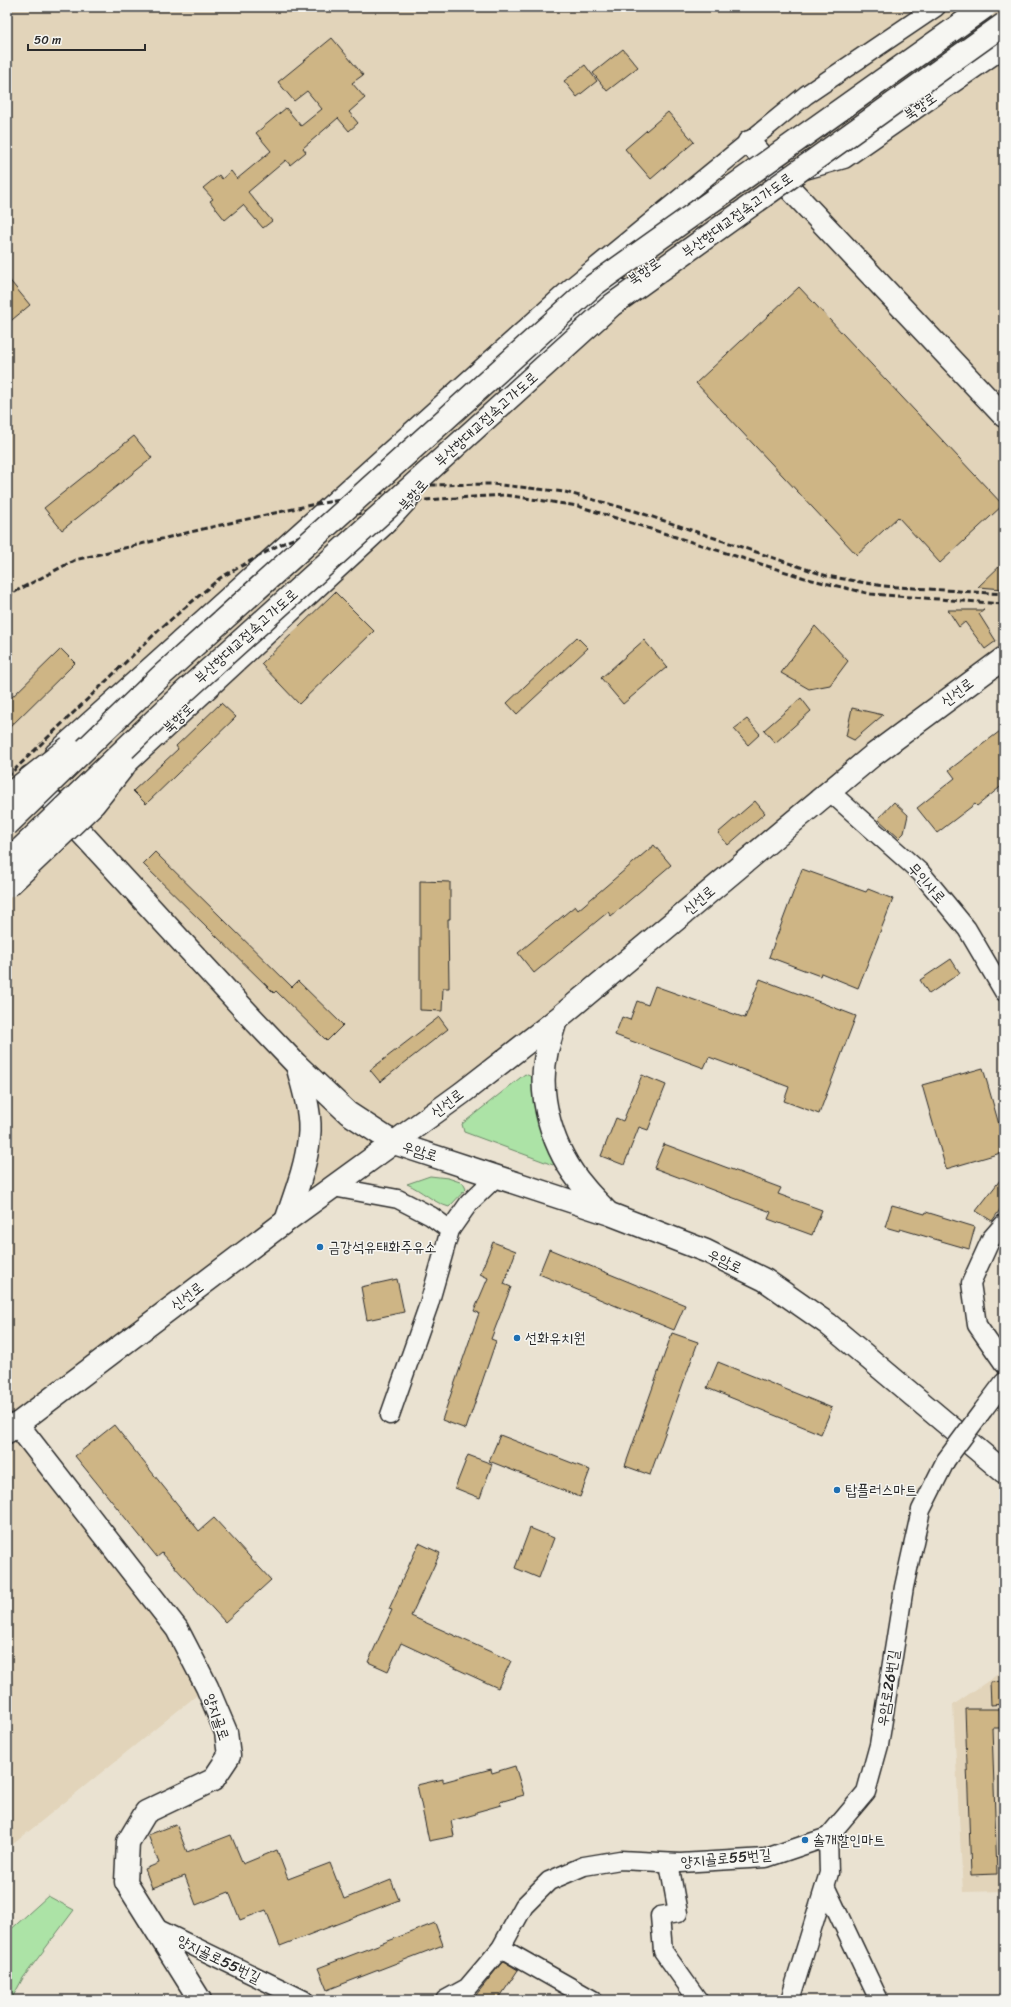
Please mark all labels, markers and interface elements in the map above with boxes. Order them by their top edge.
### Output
scale bar [28,26,145,52]
text: 50 m [34,29,61,51]
street label: 북항로 [898,85,942,127]
street label: 부산항대교접속고가도로 [676,165,798,265]
street label: 북항로 [622,250,666,292]
street label: 부산항대교접속고가도로 [428,365,544,473]
street label: 북항로 [391,473,435,517]
street label: 부산항대교접속고가도로 [188,582,304,690]
street label: 신선로 [935,671,979,713]
street label: 북항로 [156,696,200,740]
street label: 무인사로 [901,856,953,910]
street label: 신선로 [677,878,721,922]
street label: 신선로 [425,1082,469,1124]
street label: 우암로 [399,1133,441,1169]
place label: 금강석유태화주유소 [328,1234,437,1260]
street label: 우암로 [703,1241,747,1281]
marker: 금강석유태화주유소 [315,1242,325,1252]
street label: 신선로 [165,1275,209,1317]
place label: 선화유치원 [525,1325,585,1351]
marker: 선화유치원 [512,1333,522,1343]
place label: 탑플러스마트 [845,1477,917,1503]
marker: 탑플러스마트 [832,1485,842,1495]
street label: 우암로26번길 [869,1648,907,1728]
street label: 양지골로 [197,1690,237,1744]
place label: 솔개할인마트 [813,1827,885,1853]
marker: 솔개할인마트 [800,1835,810,1845]
street label: 양지골로55번길 [680,1841,772,1875]
street label: 양지골로55번길 [173,1927,265,1991]

